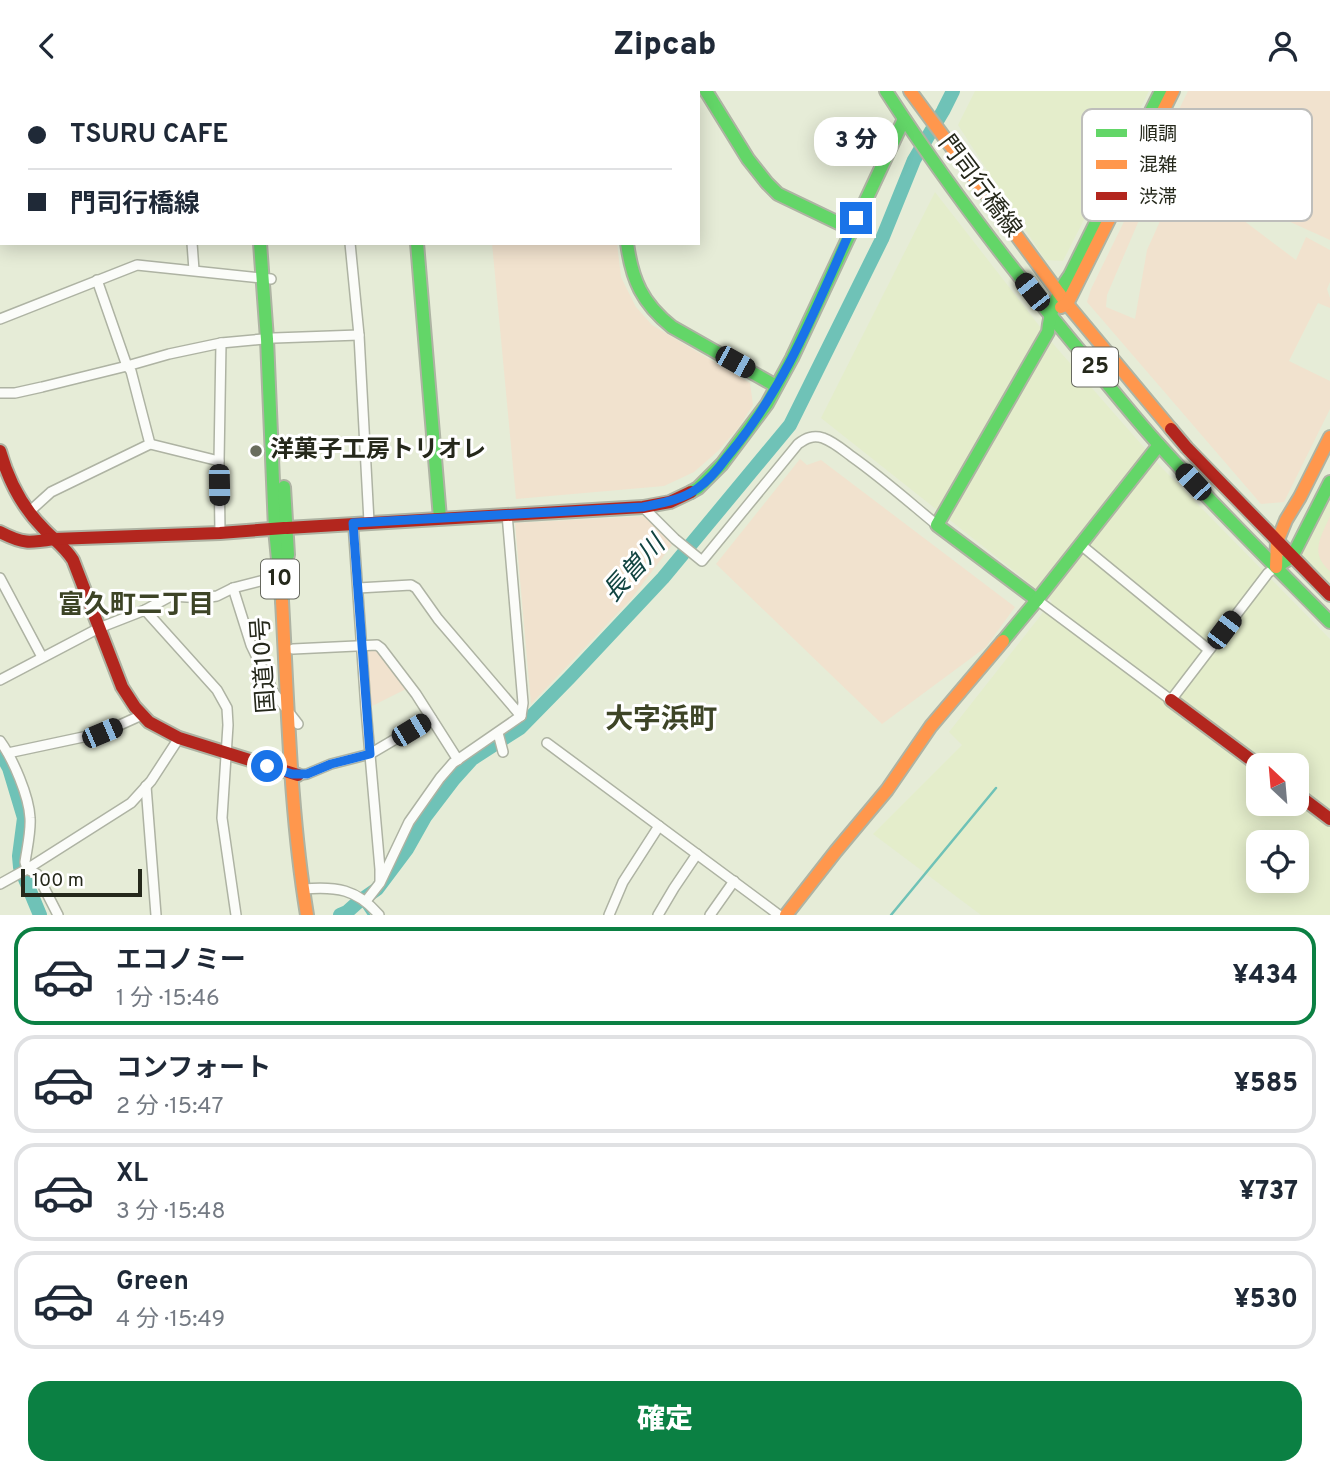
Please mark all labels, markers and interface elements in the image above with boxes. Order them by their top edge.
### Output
text: Zipcab [614,26,716,66]
icon: back [28,27,66,65]
icon: person [1264,27,1302,65]
legend [1082,109,1312,221]
callout: 3 分 [814,116,898,165]
text: TSURU CAFE [70,119,229,152]
text: 順調 [1139,123,1177,147]
text: 3 分 [835,127,877,156]
street label: 門司行橋線 [931,130,1027,244]
text: 混雑 [1139,154,1177,178]
text: 渋滞 [1139,186,1177,210]
text: 門司行橋線 [70,189,200,222]
route end [840,202,872,234]
car [1011,269,1054,315]
car [712,343,759,381]
road number: 25 [1072,347,1118,387]
place label: 洋菓子工房トリオレ [270,436,486,466]
marker: 洋菓子工房トリオレ [248,443,264,459]
car [1171,459,1216,505]
car [209,464,230,506]
water label: 長曽川 [597,528,675,610]
road number: 10 [261,559,299,599]
district label: 富久町二丁目 [58,590,214,623]
car [1203,607,1246,653]
street label: 国道10号 [247,616,283,714]
district label: 大字浜町 [605,703,717,739]
car [388,710,435,750]
car [79,715,126,751]
route start [251,750,283,782]
north arrow [1246,753,1309,815]
map controls [1246,753,1309,893]
button: locate [1246,830,1309,893]
scale bar [21,866,142,898]
text: 100 m [32,869,84,893]
icon: car [32,945,95,1008]
text: エコノミー [116,945,246,978]
text: ¥434 [1232,960,1298,993]
text: 1 分 · 15:46 [116,985,220,1014]
icon: car [32,1053,95,1116]
text: コンフォート [116,1053,271,1086]
text: ¥585 [1234,1068,1298,1101]
text: 2 分 · 15:47 [116,1093,223,1122]
text: XL [116,1158,148,1191]
icon: car [32,1161,95,1224]
text: ¥737 [1239,1176,1298,1209]
text: 3 分 · 15:48 [116,1198,225,1227]
text: Green [116,1266,189,1299]
icon: car [32,1269,95,1332]
text: ¥530 [1234,1284,1298,1317]
text: 4 分 · 15:49 [116,1306,225,1335]
button: 確定 [28,1381,1302,1461]

